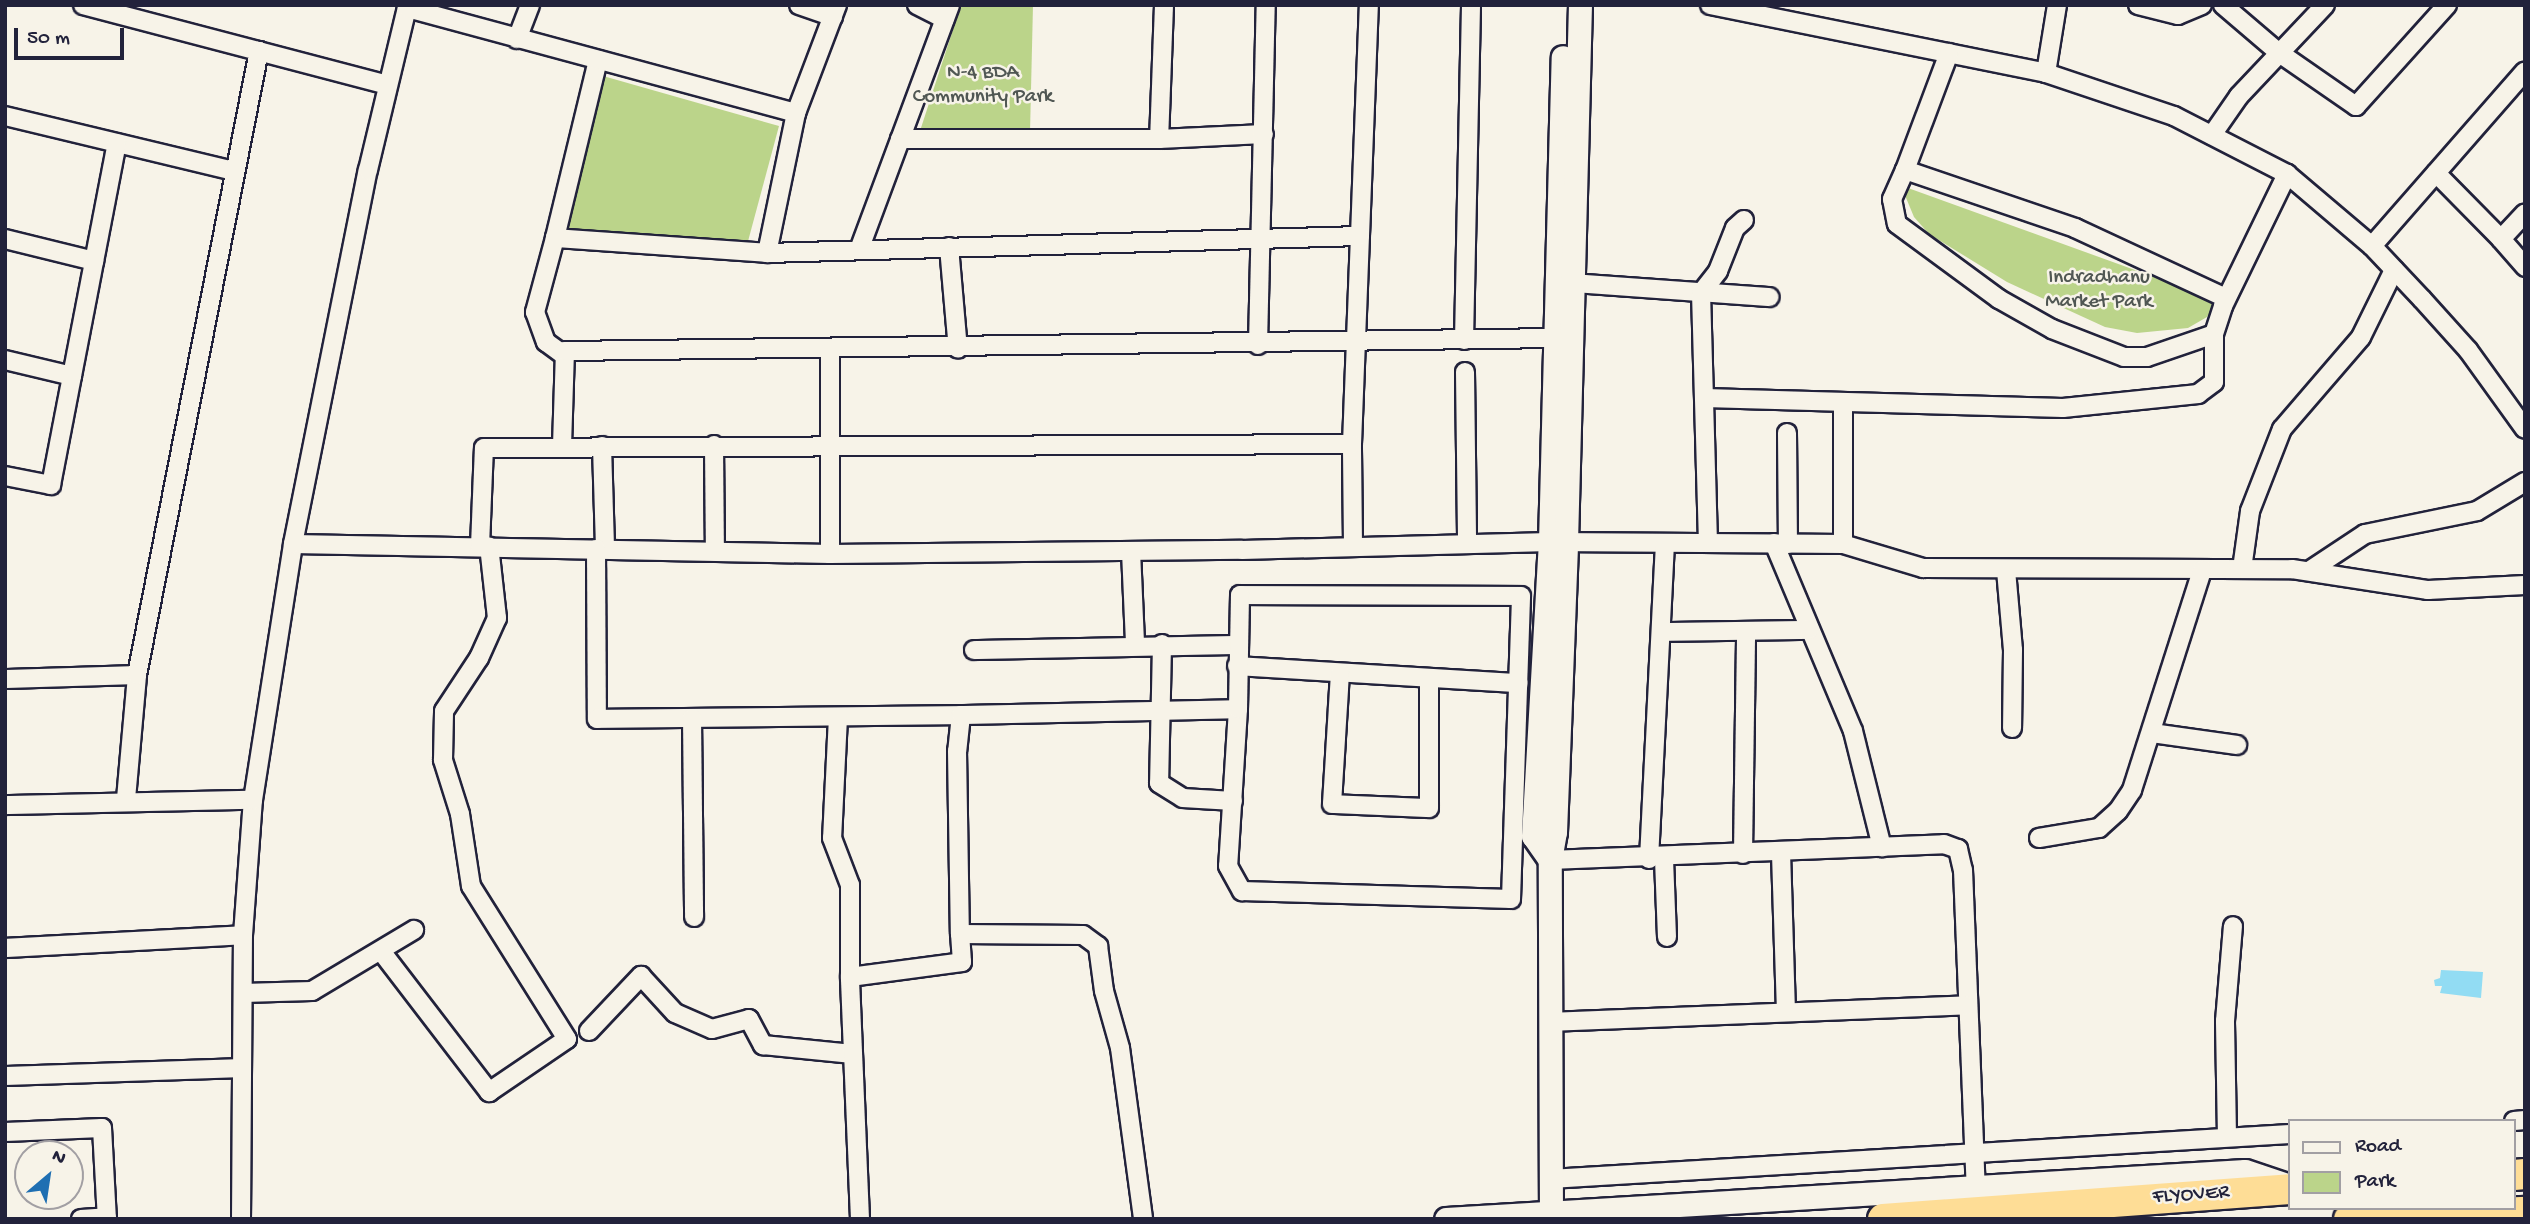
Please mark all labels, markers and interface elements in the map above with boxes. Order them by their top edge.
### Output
scale bar [18,14,128,58]
text: 50 m [27,27,70,52]
park label: N-4 BDA Community Park [913,61,1053,111]
park label: Indradhanu Market Park [2045,266,2153,316]
legend [2288,1119,2516,1210]
text: Road [2355,1135,2401,1160]
north arrow [14,1140,84,1210]
text: N [47,1145,69,1171]
text: Park [2355,1170,2395,1195]
street label: FLYOVER [2152,1181,2230,1211]

